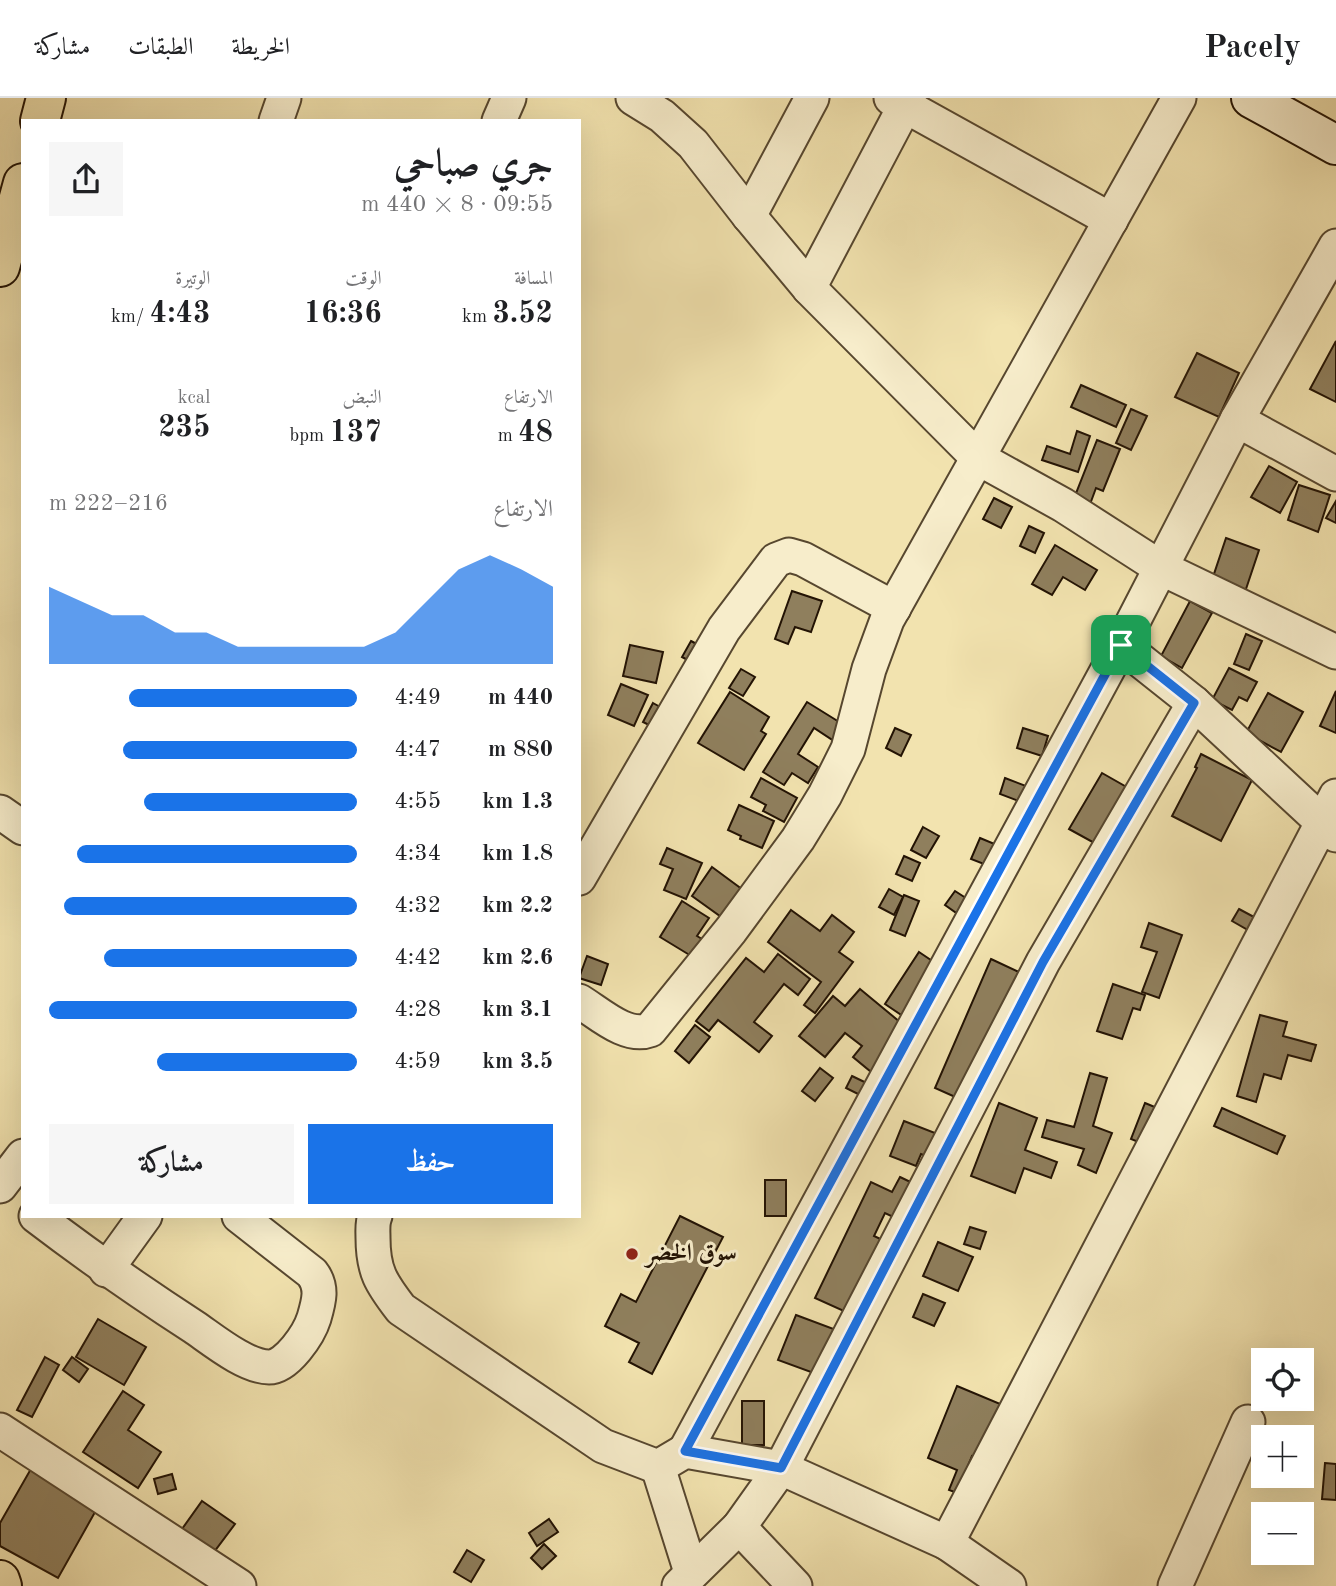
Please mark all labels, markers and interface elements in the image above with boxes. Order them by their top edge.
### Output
text: Pacely [1204,32,1301,65]
text: مشاركة [35,36,90,60]
text: الطبقات [128,36,194,60]
text: الخريطة [232,36,290,60]
button: share [49,142,123,216]
text: جري صباحي [394,146,553,184]
text: 09:55 · 8 × 440 m [361,193,553,216]
text: الوتيرة [175,270,210,289]
text: الوقت [345,270,382,289]
text: المسافة [514,270,553,289]
text: 4:43 [150,299,210,329]
text: 16:36 [304,299,382,329]
text: 3.52 [492,299,553,329]
text: /km [111,308,150,327]
text: km [462,308,492,327]
text: kcal [178,389,210,408]
text: النبض [343,389,382,408]
text: الارتفاع [504,389,553,408]
text: 235 [158,413,210,443]
text: 137 [329,418,382,448]
text: 48 [518,418,553,448]
text: bpm [289,427,329,446]
text: m [498,427,518,446]
text: 216–222 m [49,492,168,515]
text: الارتفاع [493,498,553,521]
pin [1091,615,1151,675]
icon: arrive [1102,626,1140,664]
text: 4:49 [395,686,441,709]
text: 440 m [488,686,553,709]
text: 4:47 [395,738,441,761]
text: 880 m [488,738,553,761]
text: 4:55 [395,790,441,813]
text: 1.3 km [482,790,553,813]
text: 4:34 [395,842,441,865]
text: 1.8 km [482,842,553,865]
text: 4:32 [395,894,441,917]
text: 2.2 km [482,894,553,917]
text: 4:42 [395,946,441,969]
text: 2.6 km [482,946,553,969]
text: 4:28 [395,998,441,1021]
text: 3.1 km [482,998,553,1021]
text: 4:59 [395,1050,441,1073]
text: 3.5 km [482,1050,553,1073]
button: مشاركة [49,1124,294,1204]
button: حفظ [308,1124,553,1204]
place label: سوق الخضر [643,1242,737,1268]
marker: سوق الخضر [624,1246,640,1262]
map controls [1251,1348,1314,1565]
button: locate [1251,1348,1314,1411]
button: + [1251,1425,1314,1488]
button: − [1251,1502,1314,1565]

